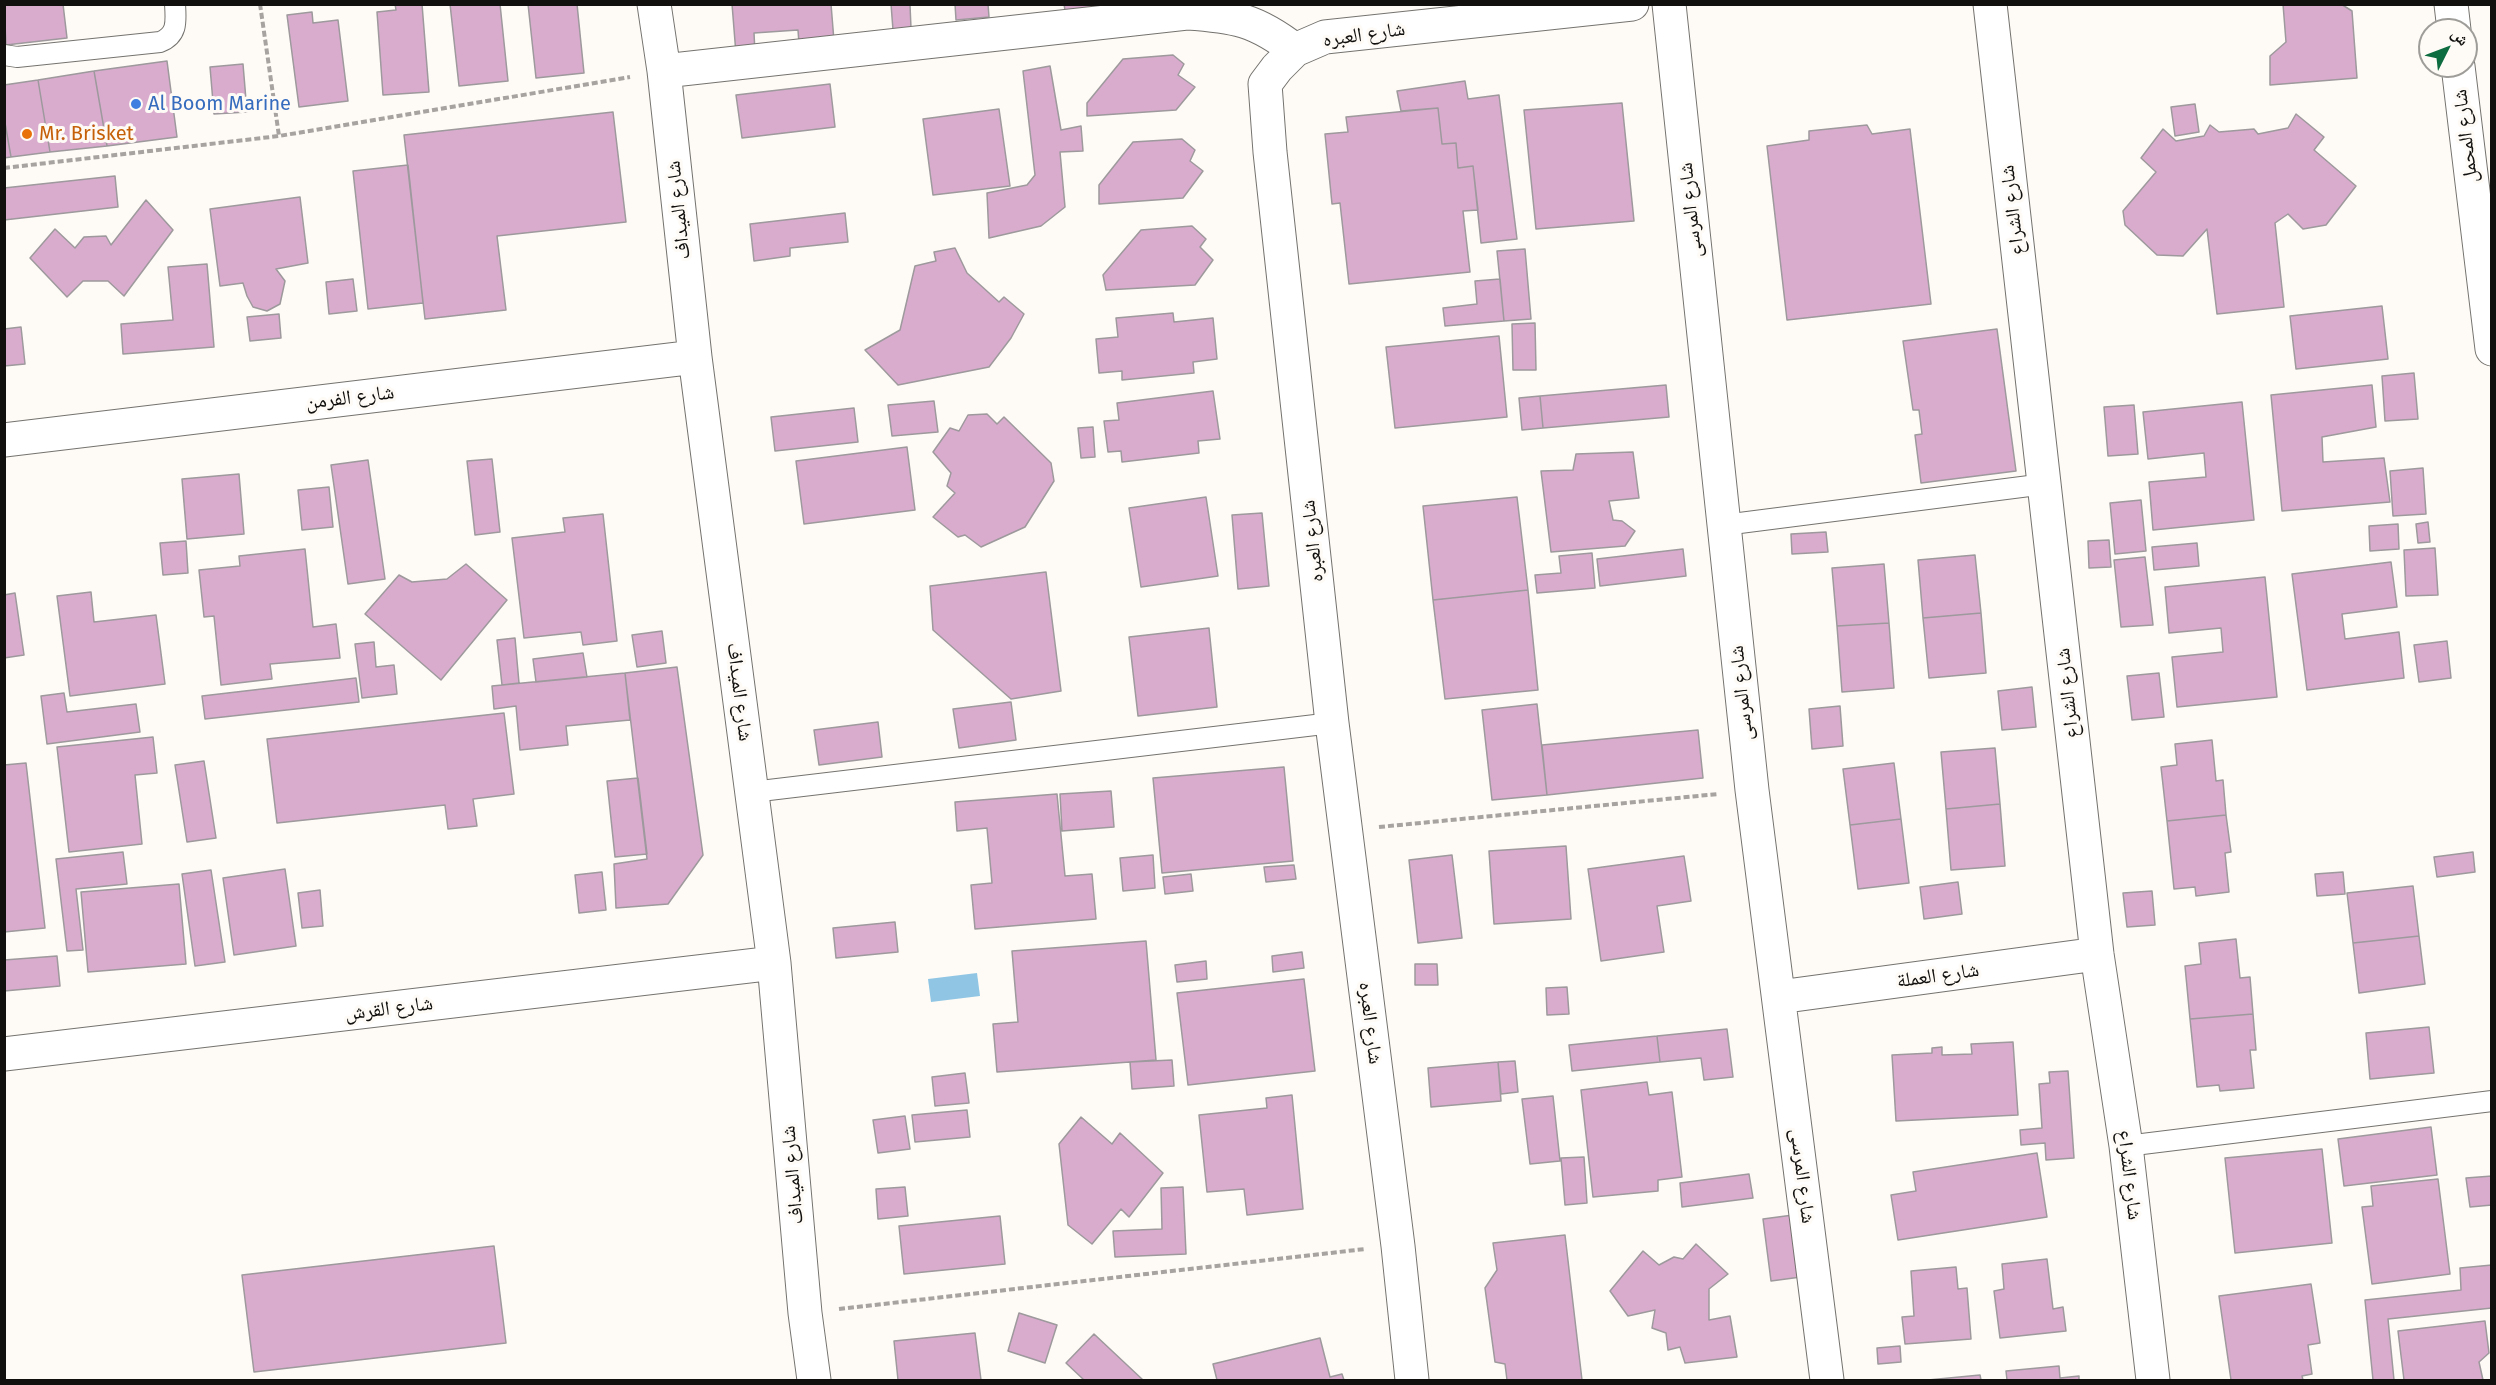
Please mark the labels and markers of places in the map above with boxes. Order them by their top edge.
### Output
place label: Al Boom Marine [148,92,291,116]
marker: Al Boom Marine [129,97,143,111]
place label: Mr. Brisket [39,122,134,146]
marker: Mr. Brisket [20,127,34,141]

